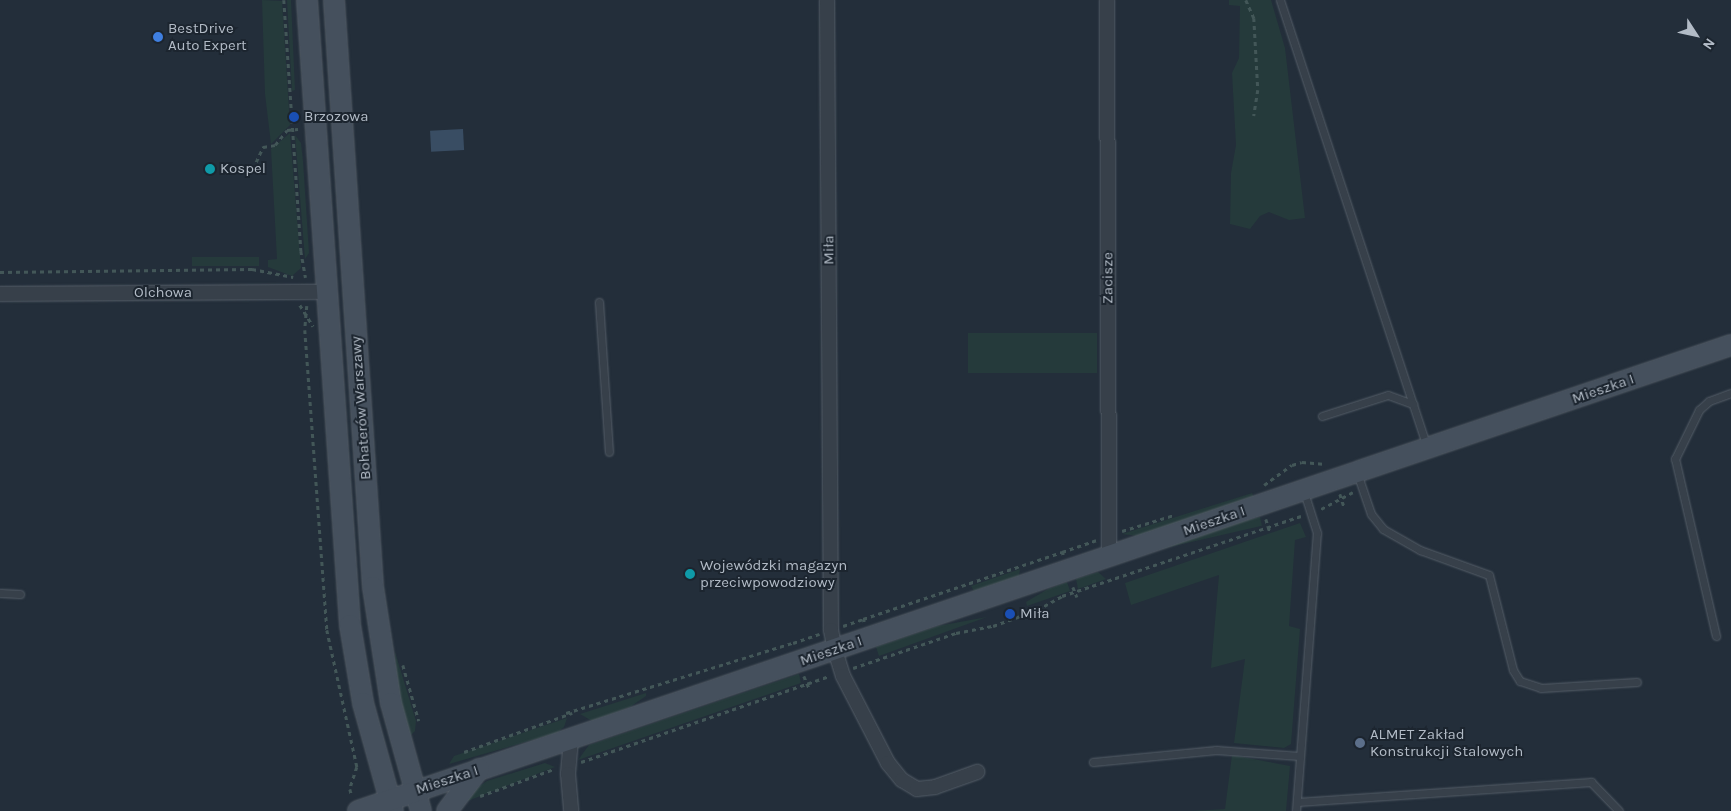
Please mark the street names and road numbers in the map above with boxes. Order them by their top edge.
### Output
street label: Miła [820,235,838,265]
street label: Zacisze [1099,252,1117,304]
street label: Olchowa [134,284,192,302]
street label: Bohaterów Warszawy [347,336,375,480]
street label: Mieszka I [1570,370,1636,408]
street label: Mieszka I [1181,502,1247,540]
street label: Mieszka I [798,632,864,670]
street label: Mieszka I [414,761,480,799]

